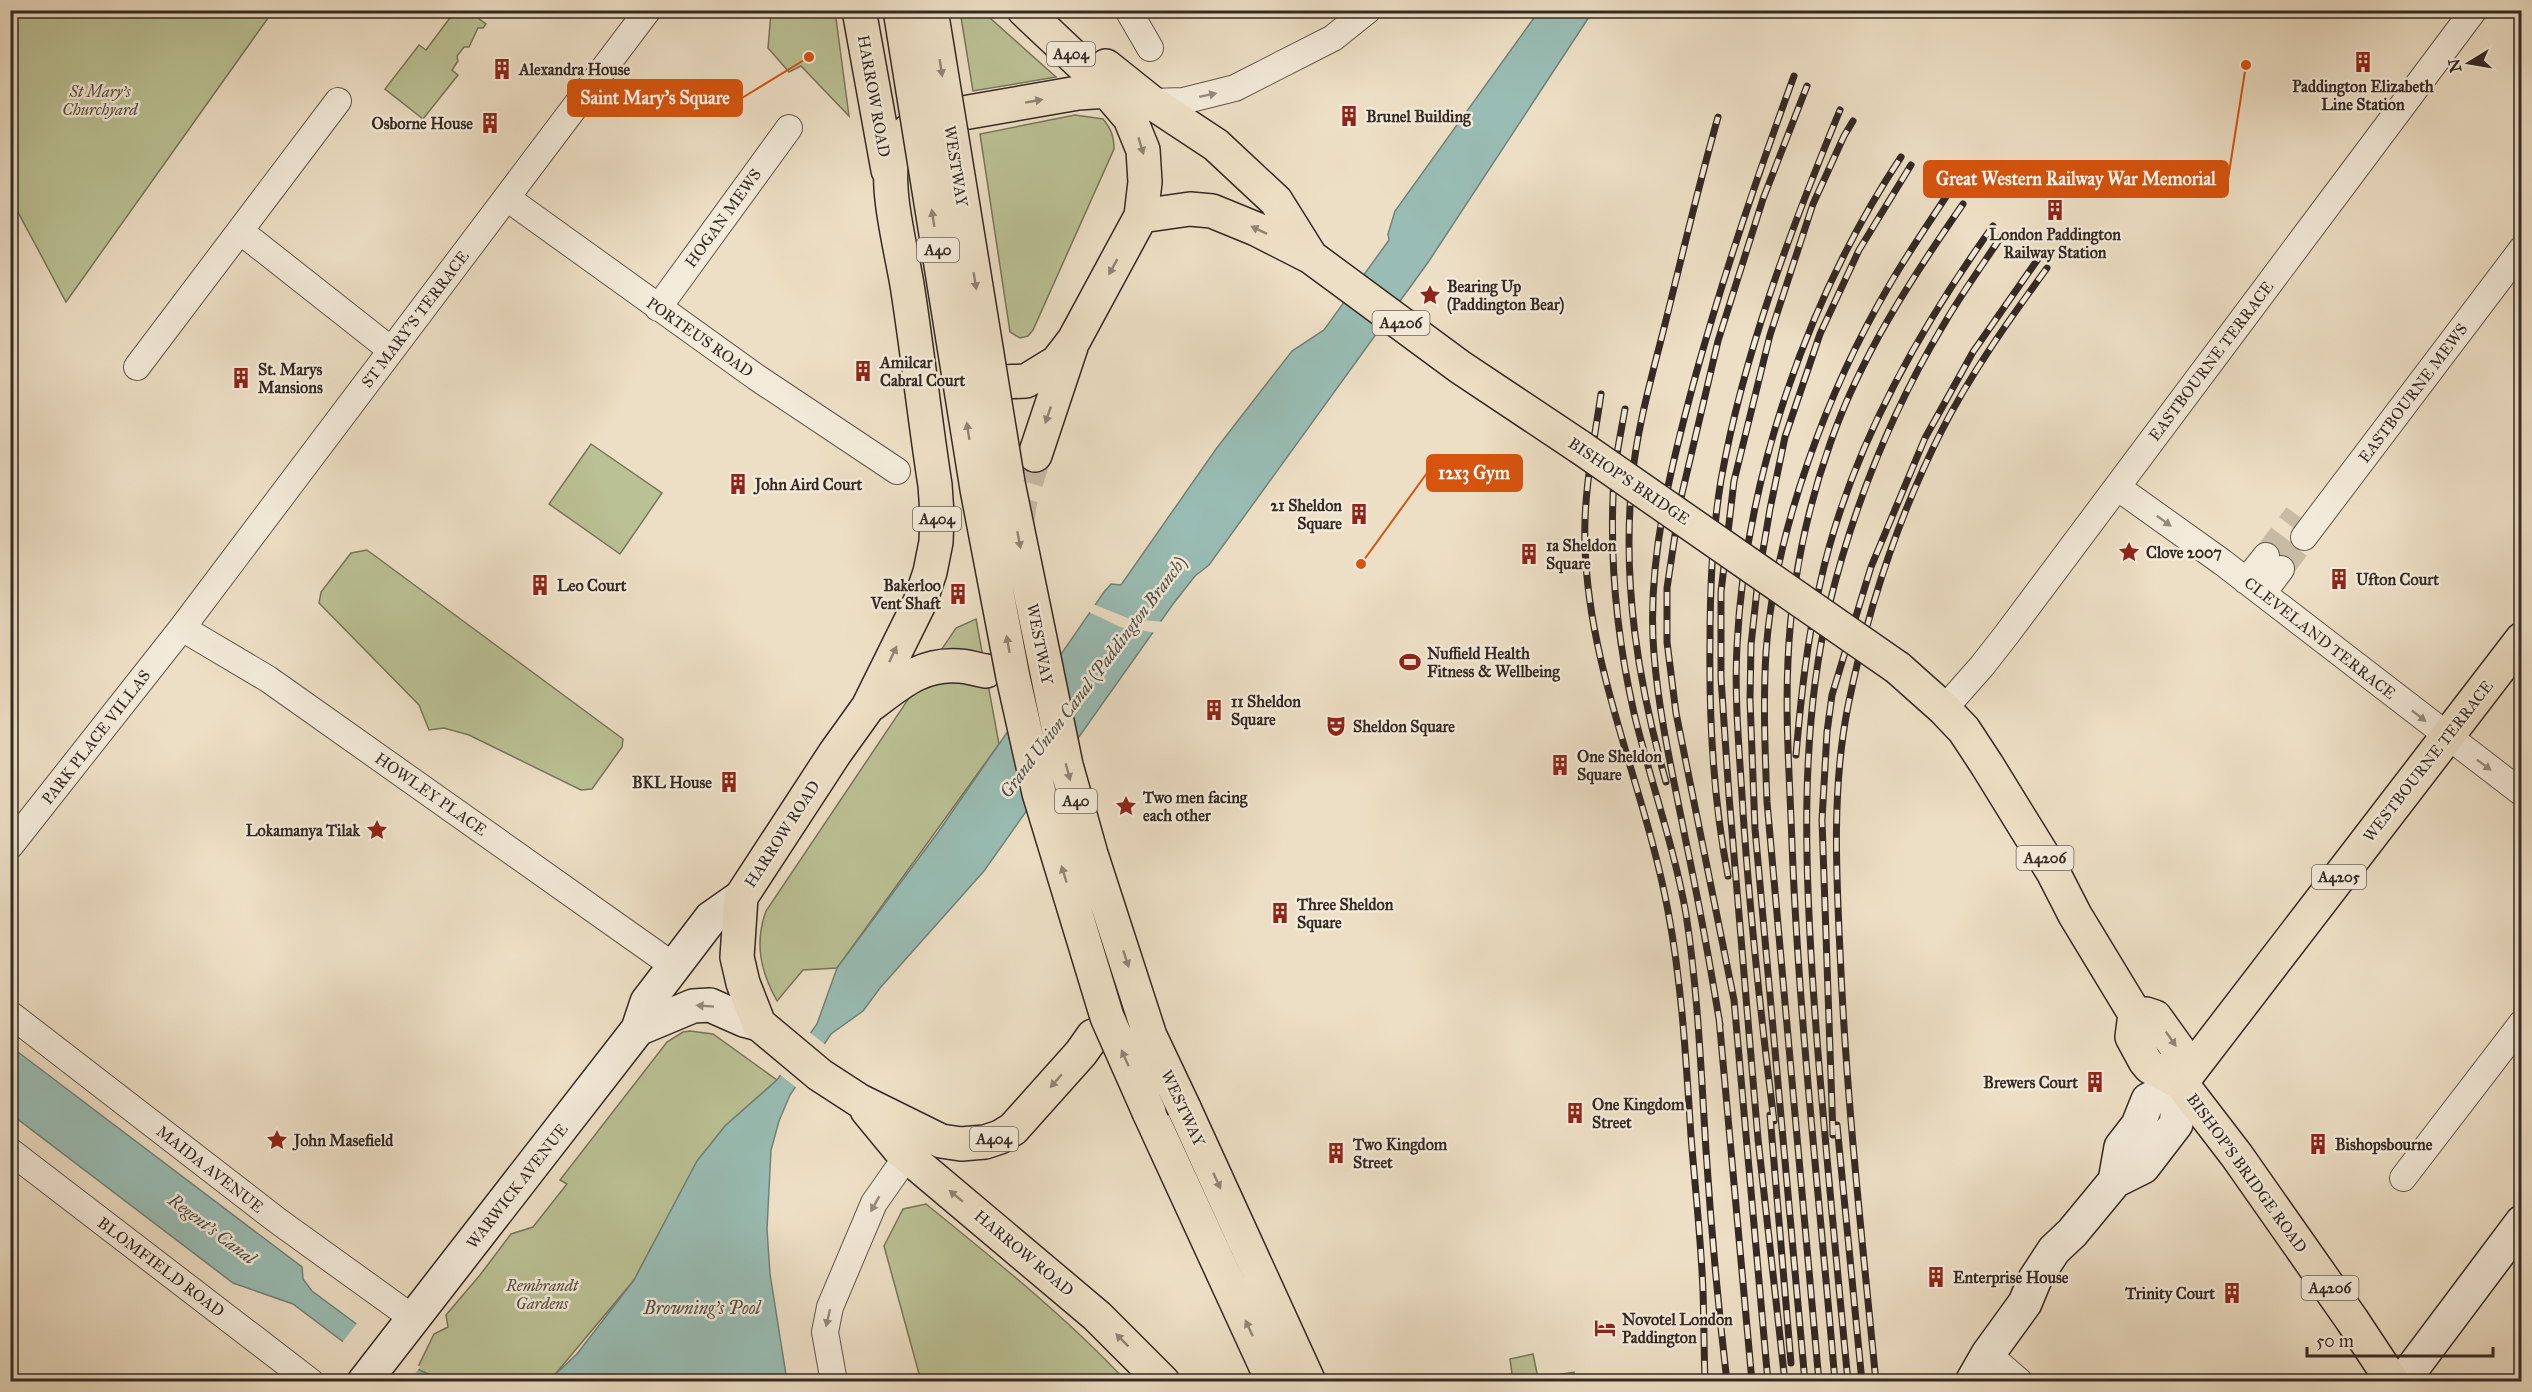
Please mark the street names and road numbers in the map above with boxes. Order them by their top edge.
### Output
street label: HARROW ROAD [854,33,894,159]
road number: A404 [1047,42,1095,66]
street label: WESTWAY [940,124,972,209]
street label: HOGAN MEWS [681,165,765,271]
road number: A40 [917,238,959,262]
street label: ST MARY'S TERRACE [357,247,473,391]
street label: EASTBOURNE TERRACE [2145,277,2277,445]
street label: PORTEUS ROAD [643,293,757,381]
road number: A4206 [1372,311,1430,335]
street label: EASTBOURNE MEWS [2354,320,2472,466]
street label: BISHOP'S BRIDGE [1565,433,1693,529]
road number: A404 [913,507,961,531]
street label: CLEVELAND TERRACE [2240,573,2400,703]
street label: WESTWAY [1023,602,1057,687]
street label: PARK PLACE VILLAS [38,666,154,808]
street label: WESTBOURNE TERRACE [2359,677,2497,845]
street label: HOWLEY PLACE [372,748,490,840]
street label: HARROW ROAD [740,777,824,891]
road number: A40 [1055,789,1097,813]
road number: A4206 [2016,846,2074,870]
road number: A4205 [2312,865,2366,889]
street label: WESTWAY [1157,1067,1209,1150]
street label: BISHOP'S BRIDGE ROAD [2183,1090,2311,1256]
street label: WARWICK AVENUE [462,1120,572,1252]
street label: MAIDA AVENUE [153,1121,267,1217]
road number: A404 [970,1127,1018,1151]
street label: HARROW ROAD [971,1206,1077,1300]
street label: BLOMFIELD ROAD [94,1213,228,1321]
road number: A4206 [2302,1276,2358,1300]

